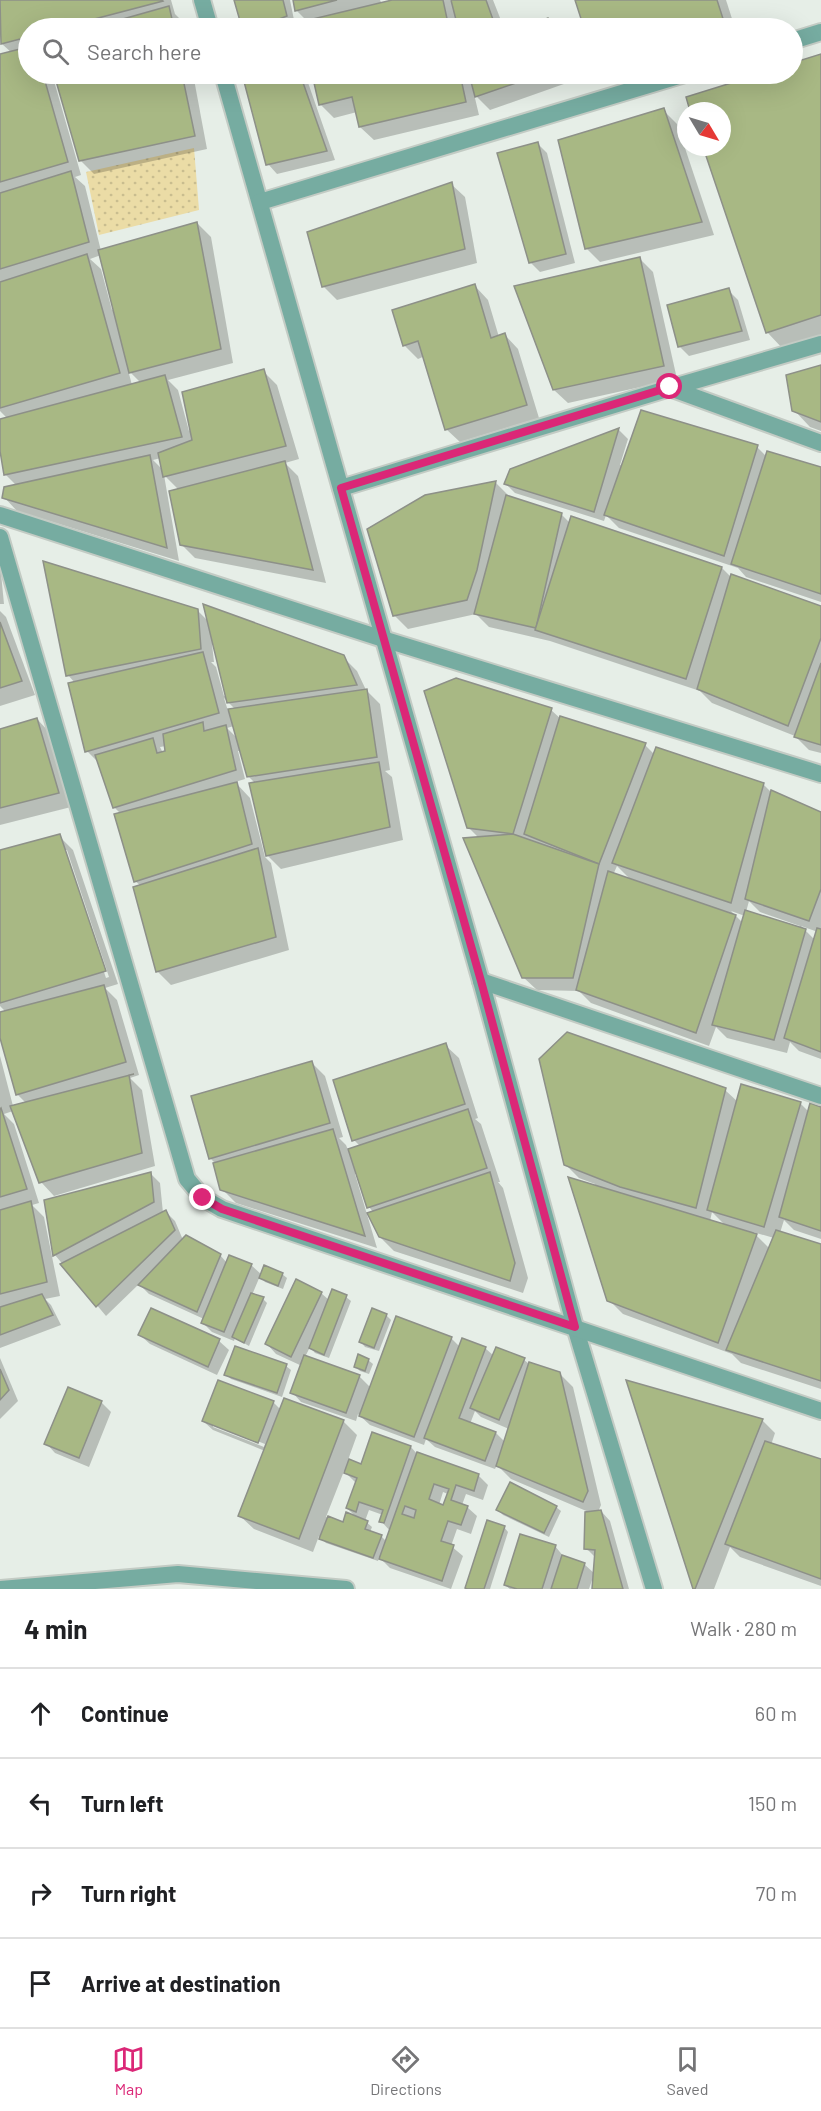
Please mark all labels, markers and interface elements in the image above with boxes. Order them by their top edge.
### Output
search box [18,18,803,84]
icon: search [39,35,72,68]
text: Search here [87,38,201,64]
north arrow [677,102,731,156]
route start [656,373,682,399]
route end [189,1184,215,1210]
text: 4 min [24,1613,88,1644]
text: Walk · 280 m [690,1616,797,1640]
icon: ahead [24,1697,57,1730]
text: Continue [81,1700,169,1726]
text: 60 m [755,1701,797,1725]
icon: left [24,1787,57,1820]
text: Turn left [81,1790,164,1816]
text: 150 m [748,1791,797,1815]
icon: right [24,1877,57,1910]
text: Turn right [81,1880,176,1906]
text: 70 m [756,1881,797,1905]
icon: arrive [24,1967,57,2000]
text: Arrive at destination [81,1970,280,1996]
tab: Map [112,2043,145,2098]
tab: Directions [370,2043,442,2098]
tab: Saved [667,2043,709,2098]

